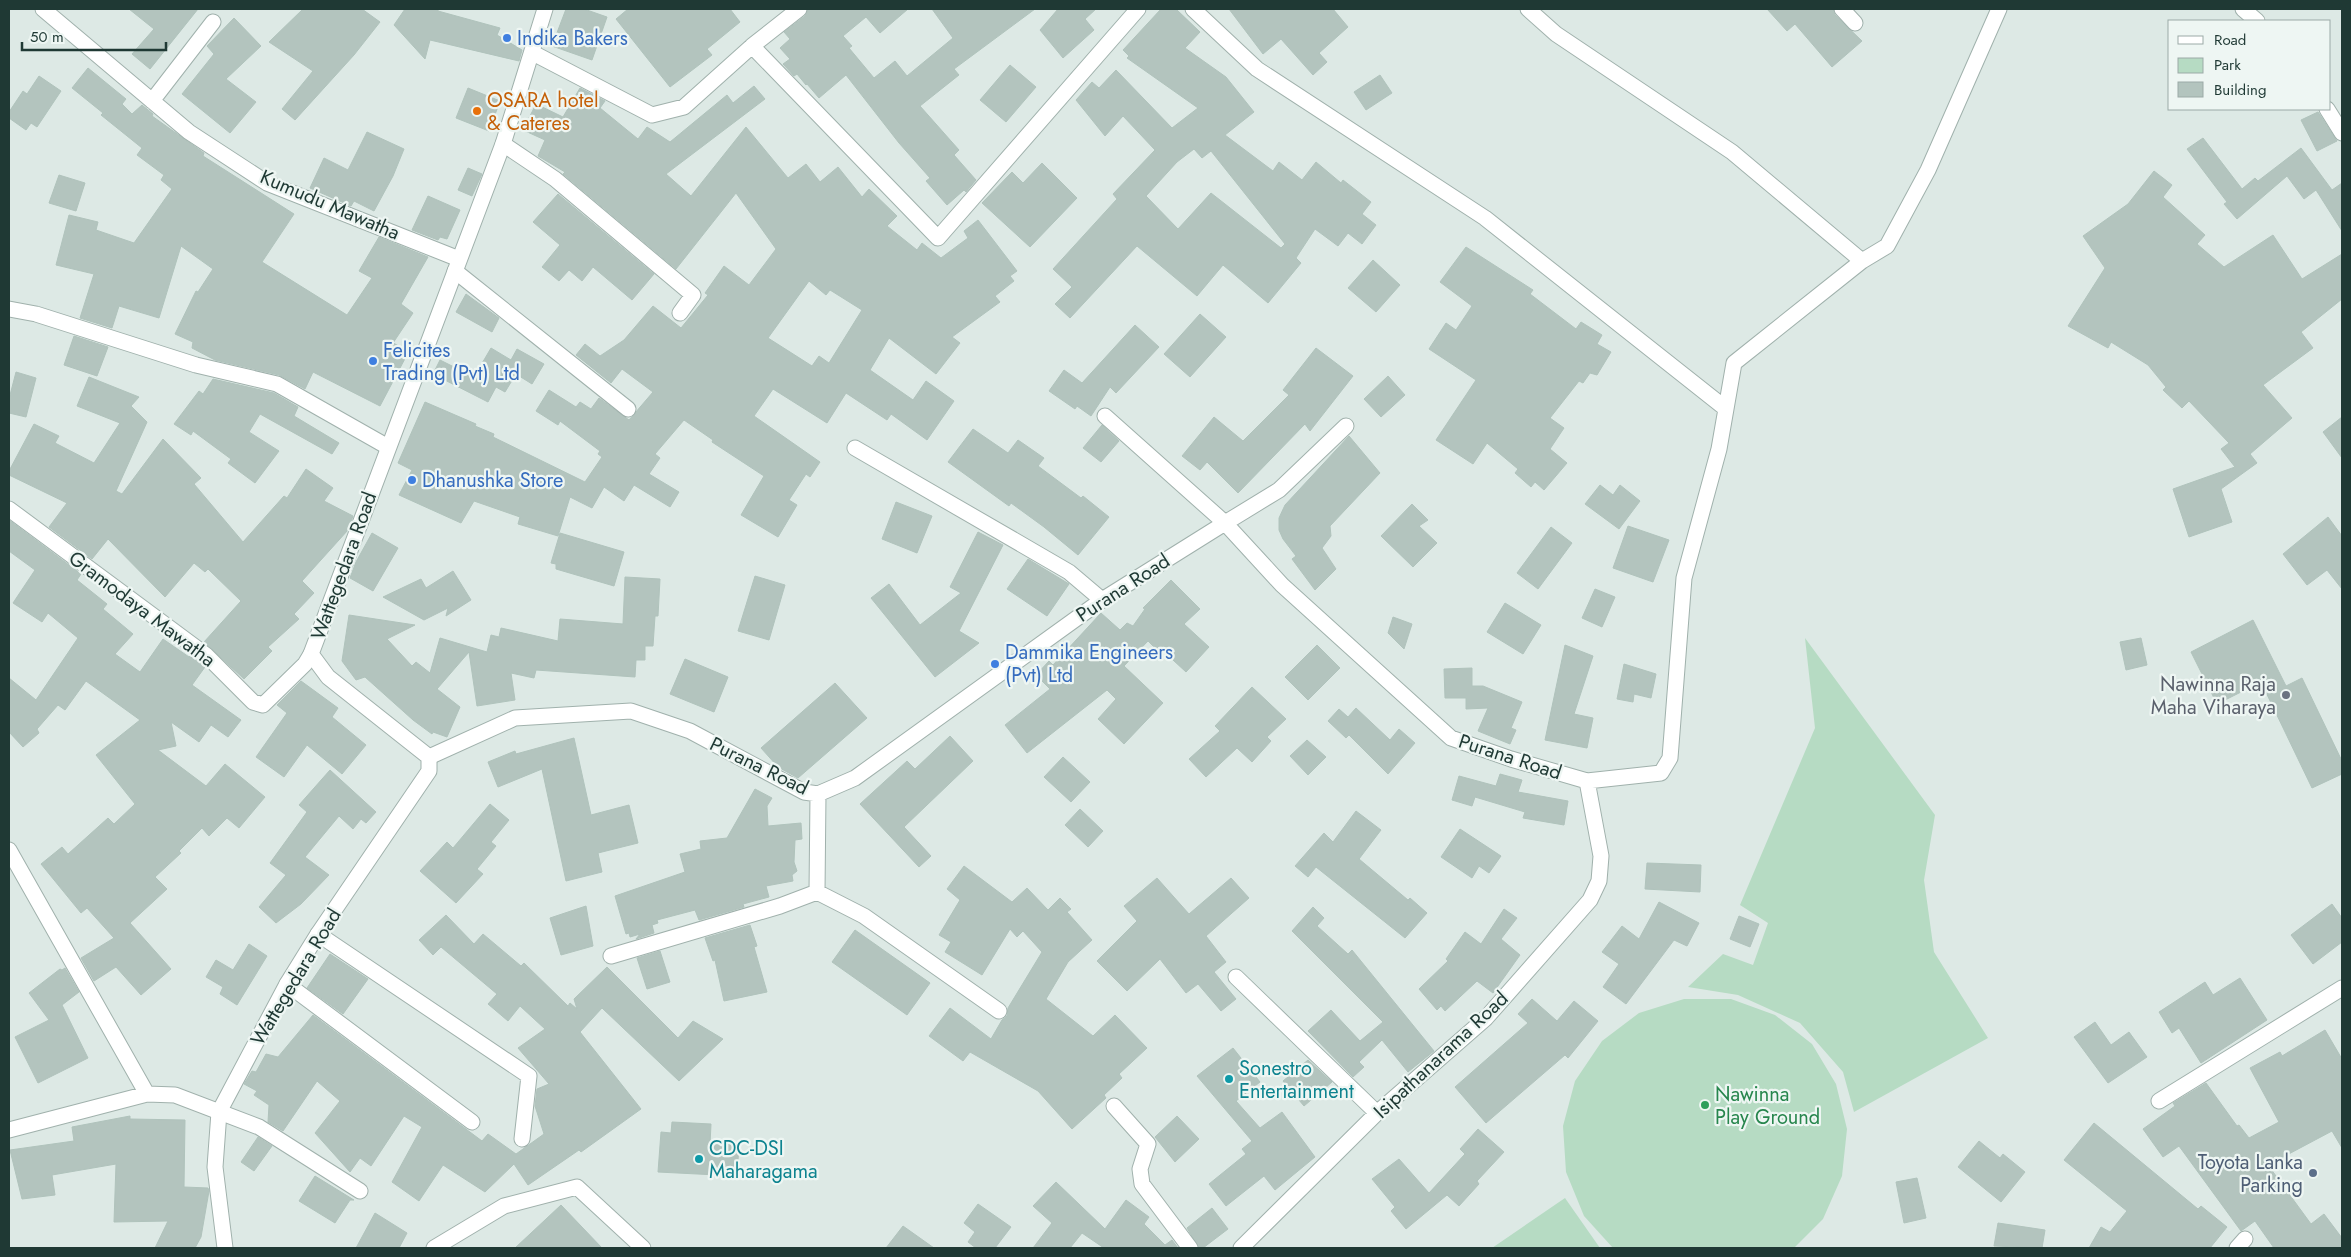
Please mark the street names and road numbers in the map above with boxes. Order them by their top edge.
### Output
street label: Kumudu Mawatha [256,163,404,247]
street label: Wattegedara Road [304,488,384,644]
street label: Gramodaya Mawatha [62,544,222,674]
street label: Purana Road [1070,547,1176,629]
street label: Purana Road [1455,727,1565,787]
street label: Purana Road [705,730,813,802]
street label: Wattegedara Road [243,903,349,1051]
street label: Isipathanarama Road [1367,985,1515,1125]

